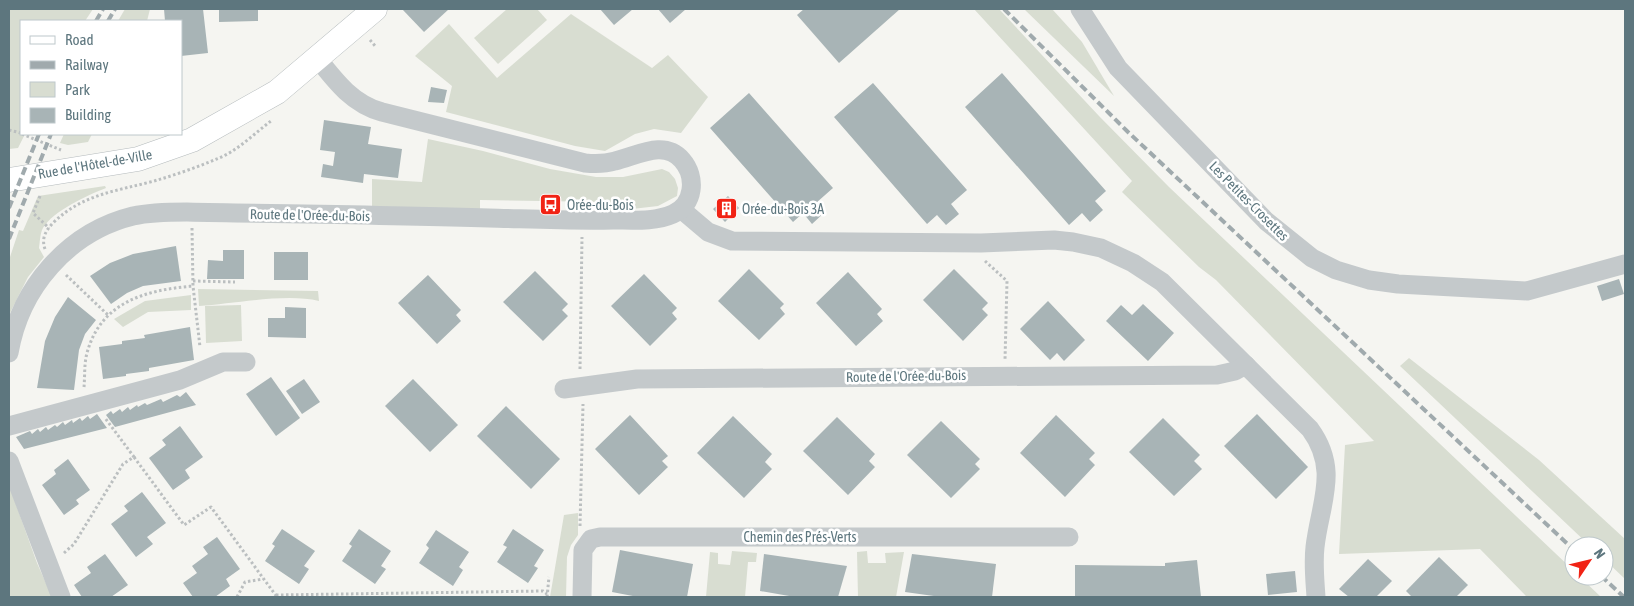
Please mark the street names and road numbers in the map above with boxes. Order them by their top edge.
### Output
street label: Rue de l'Hôtel-de-Ville [37,146,153,182]
street label: Les Petites-Crosettes [1206,158,1292,244]
street label: Route de l'Orée-du-Bois [250,206,370,224]
street label: Route de l'Orée-du-Bois [846,367,966,385]
street label: Chemin des Prés-Verts [744,529,856,545]

